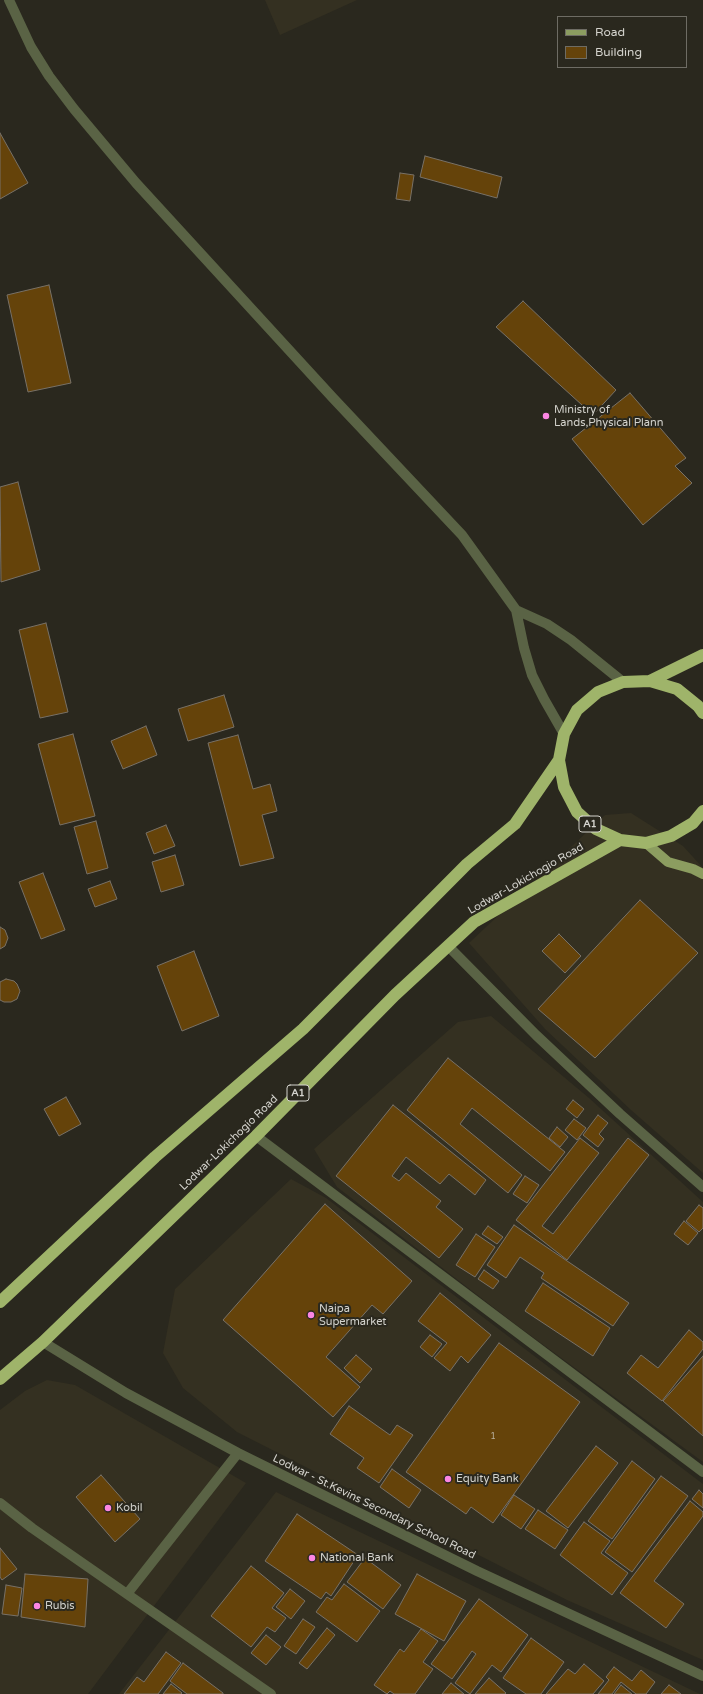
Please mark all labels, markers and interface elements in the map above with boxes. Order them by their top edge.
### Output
legend [557,16,687,68]
text: Road [595,25,625,39]
text: Building [595,45,642,59]
place label: Ministry of Lands,Physical Plann [554,403,663,429]
marker: Ministry of Lands,Physical Plann [541,411,551,421]
road number: A1 [579,816,601,832]
street label: Lodwar-Lokichogio Road [466,840,586,918]
road number: A1 [287,1085,309,1101]
street label: Lodwar-Lokichogio Road [177,1093,281,1193]
place label: Naipa Supermarket [319,1302,387,1328]
marker: Naipa Supermarket [306,1310,316,1320]
house number: 1 [490,1432,496,1442]
street label: Lodwar - St.Kevins Secondary School Road [270,1452,478,1562]
place label: Equity Bank [456,1472,519,1486]
marker: Equity Bank [443,1474,453,1484]
place label: Kobil [116,1501,142,1515]
marker: Kobil [103,1503,113,1513]
place label: National Bank [320,1551,393,1565]
marker: National Bank [307,1553,317,1563]
place label: Rubis [45,1599,74,1613]
marker: Rubis [32,1601,42,1611]

